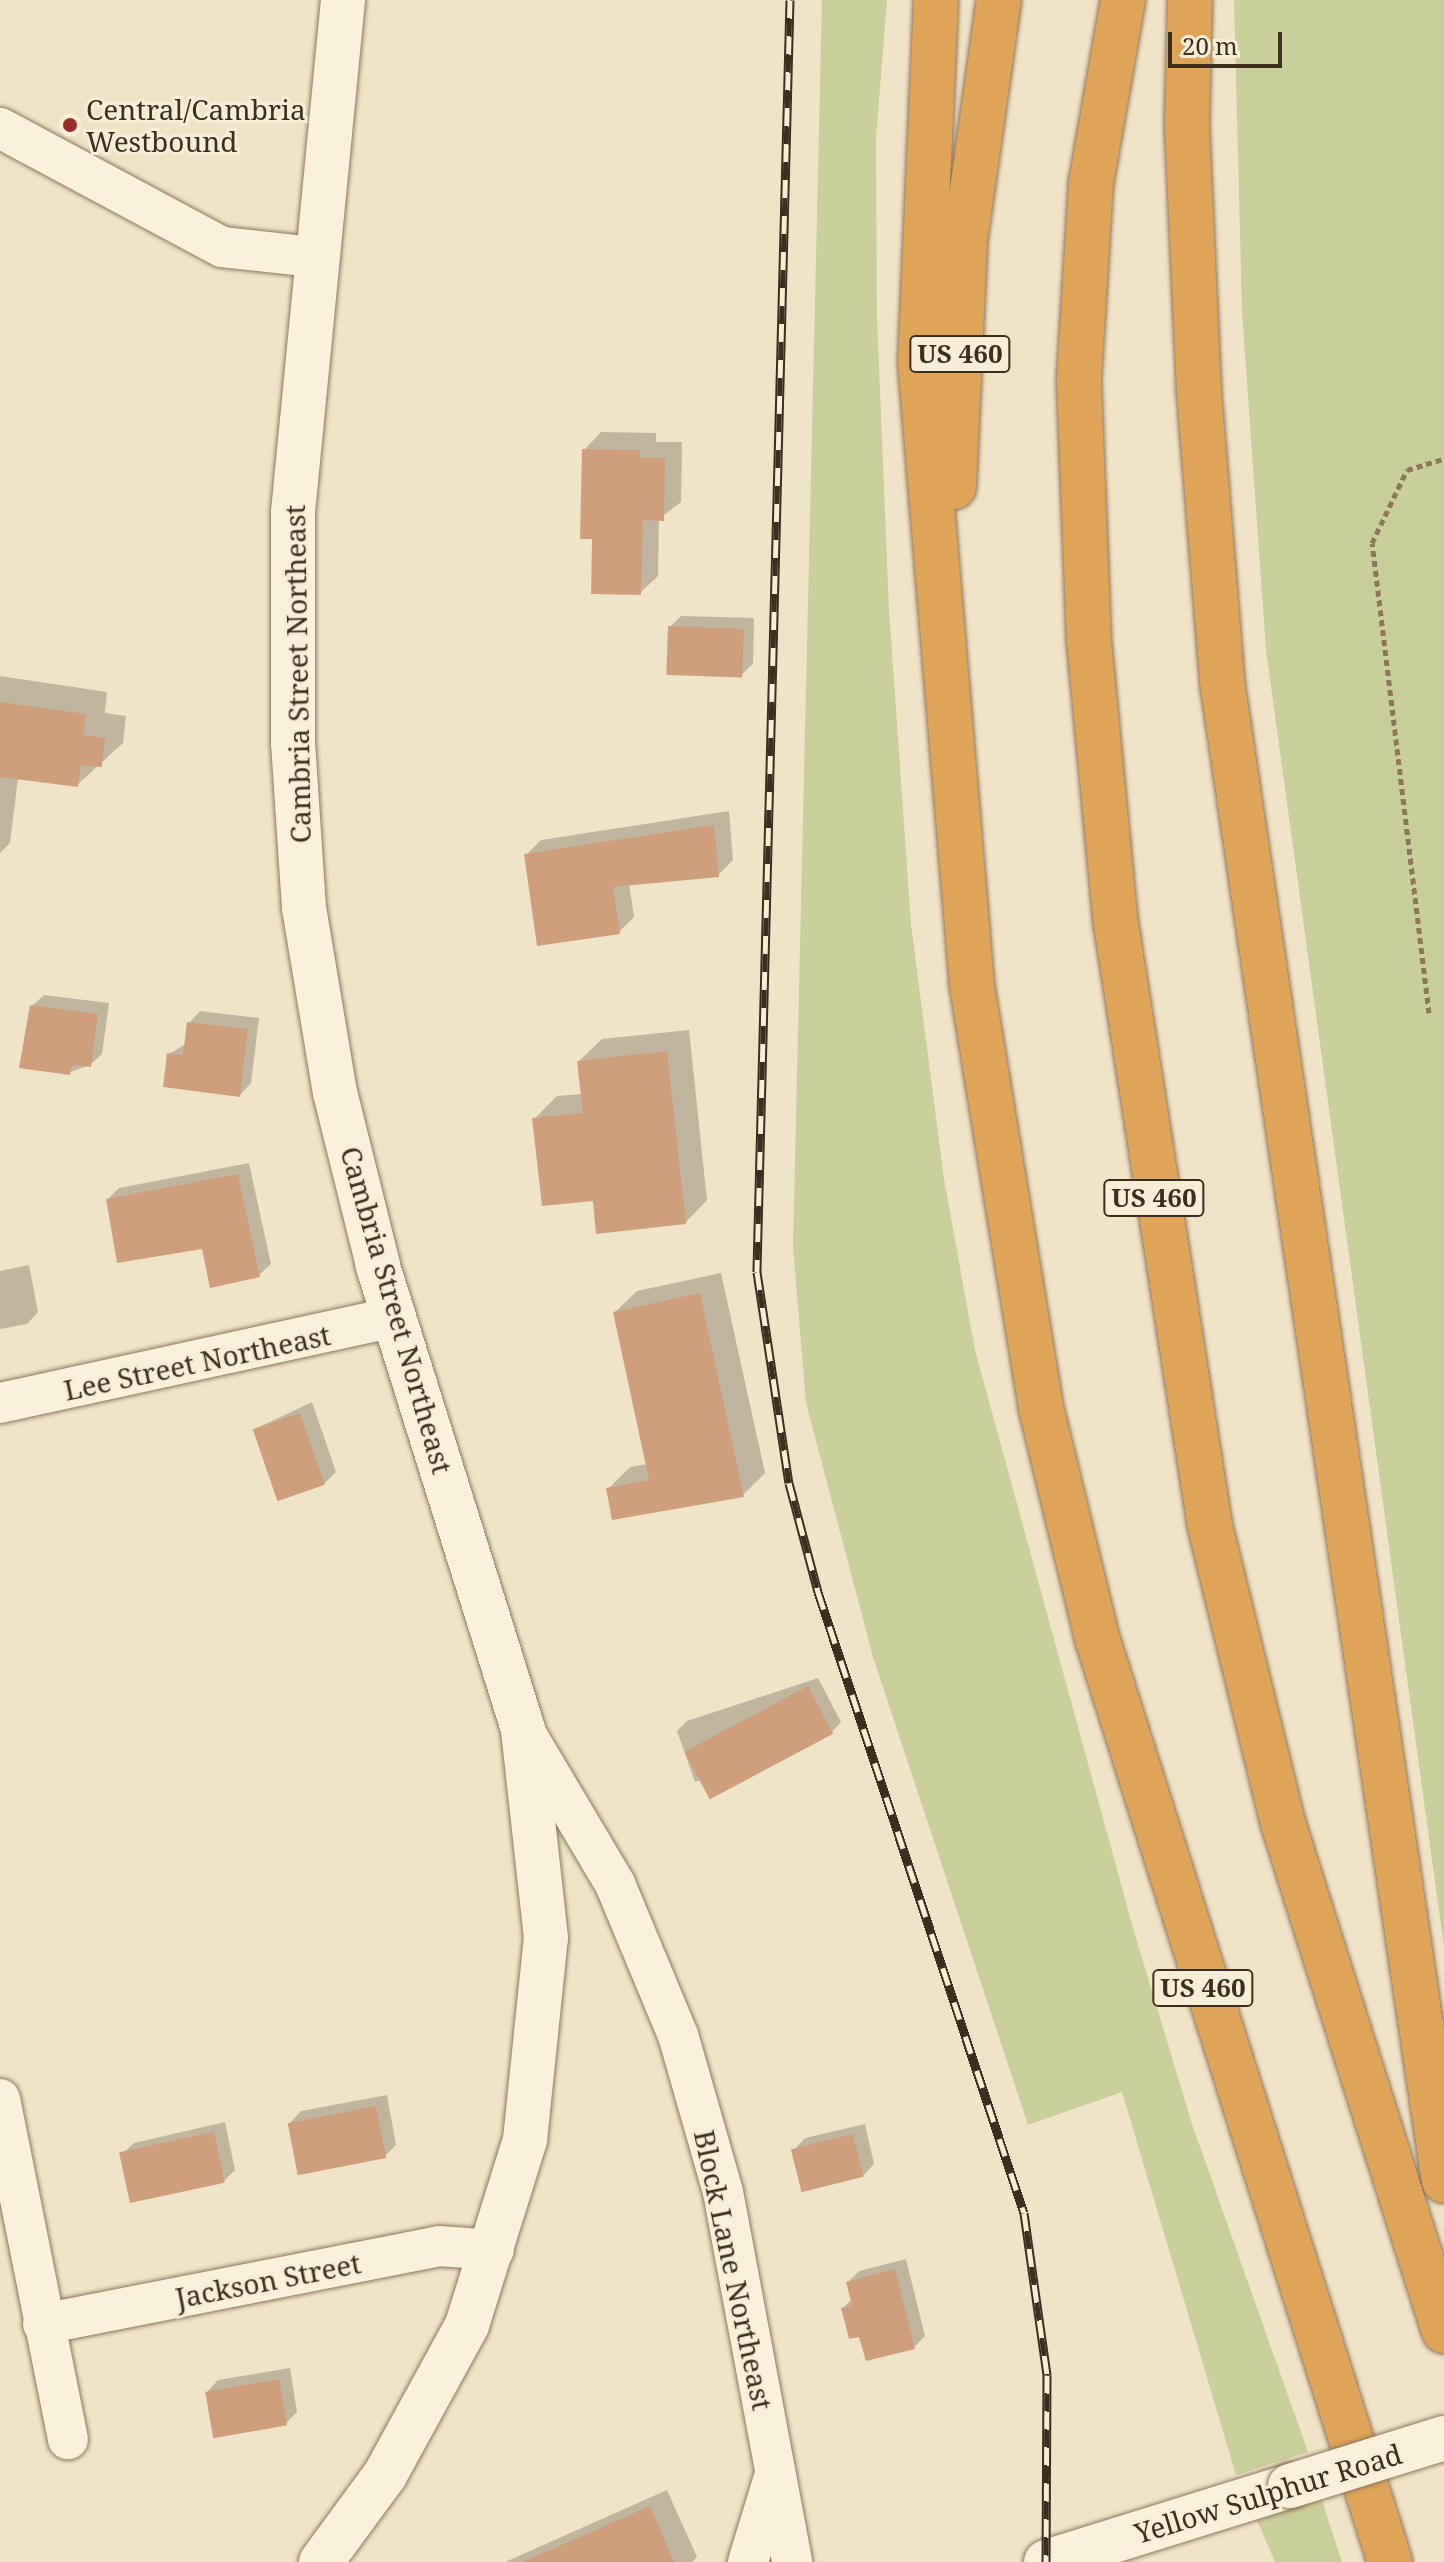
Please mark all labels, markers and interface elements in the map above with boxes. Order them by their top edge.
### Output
scale bar [1172,16,1286,66]
text: 20 m [1182,29,1238,62]
place label: Central/Cambria Westbound [86,92,306,158]
marker: Central/Cambria Westbound [61,116,79,134]
road number: US 460 [908,332,1012,376]
street label: Cambria Street Northeast [277,504,317,844]
street label: Cambria Street Northeast [334,1143,460,1477]
road number: US 460 [1102,1176,1206,1220]
street label: Lee Street Northeast [61,1317,333,1407]
road number: US 460 [1151,1966,1255,2010]
street label: Block Lane Northeast [688,2127,780,2413]
street label: Jackson Street [172,2246,364,2314]
street label: Yellow Sulphur Road [1130,2436,1406,2550]

